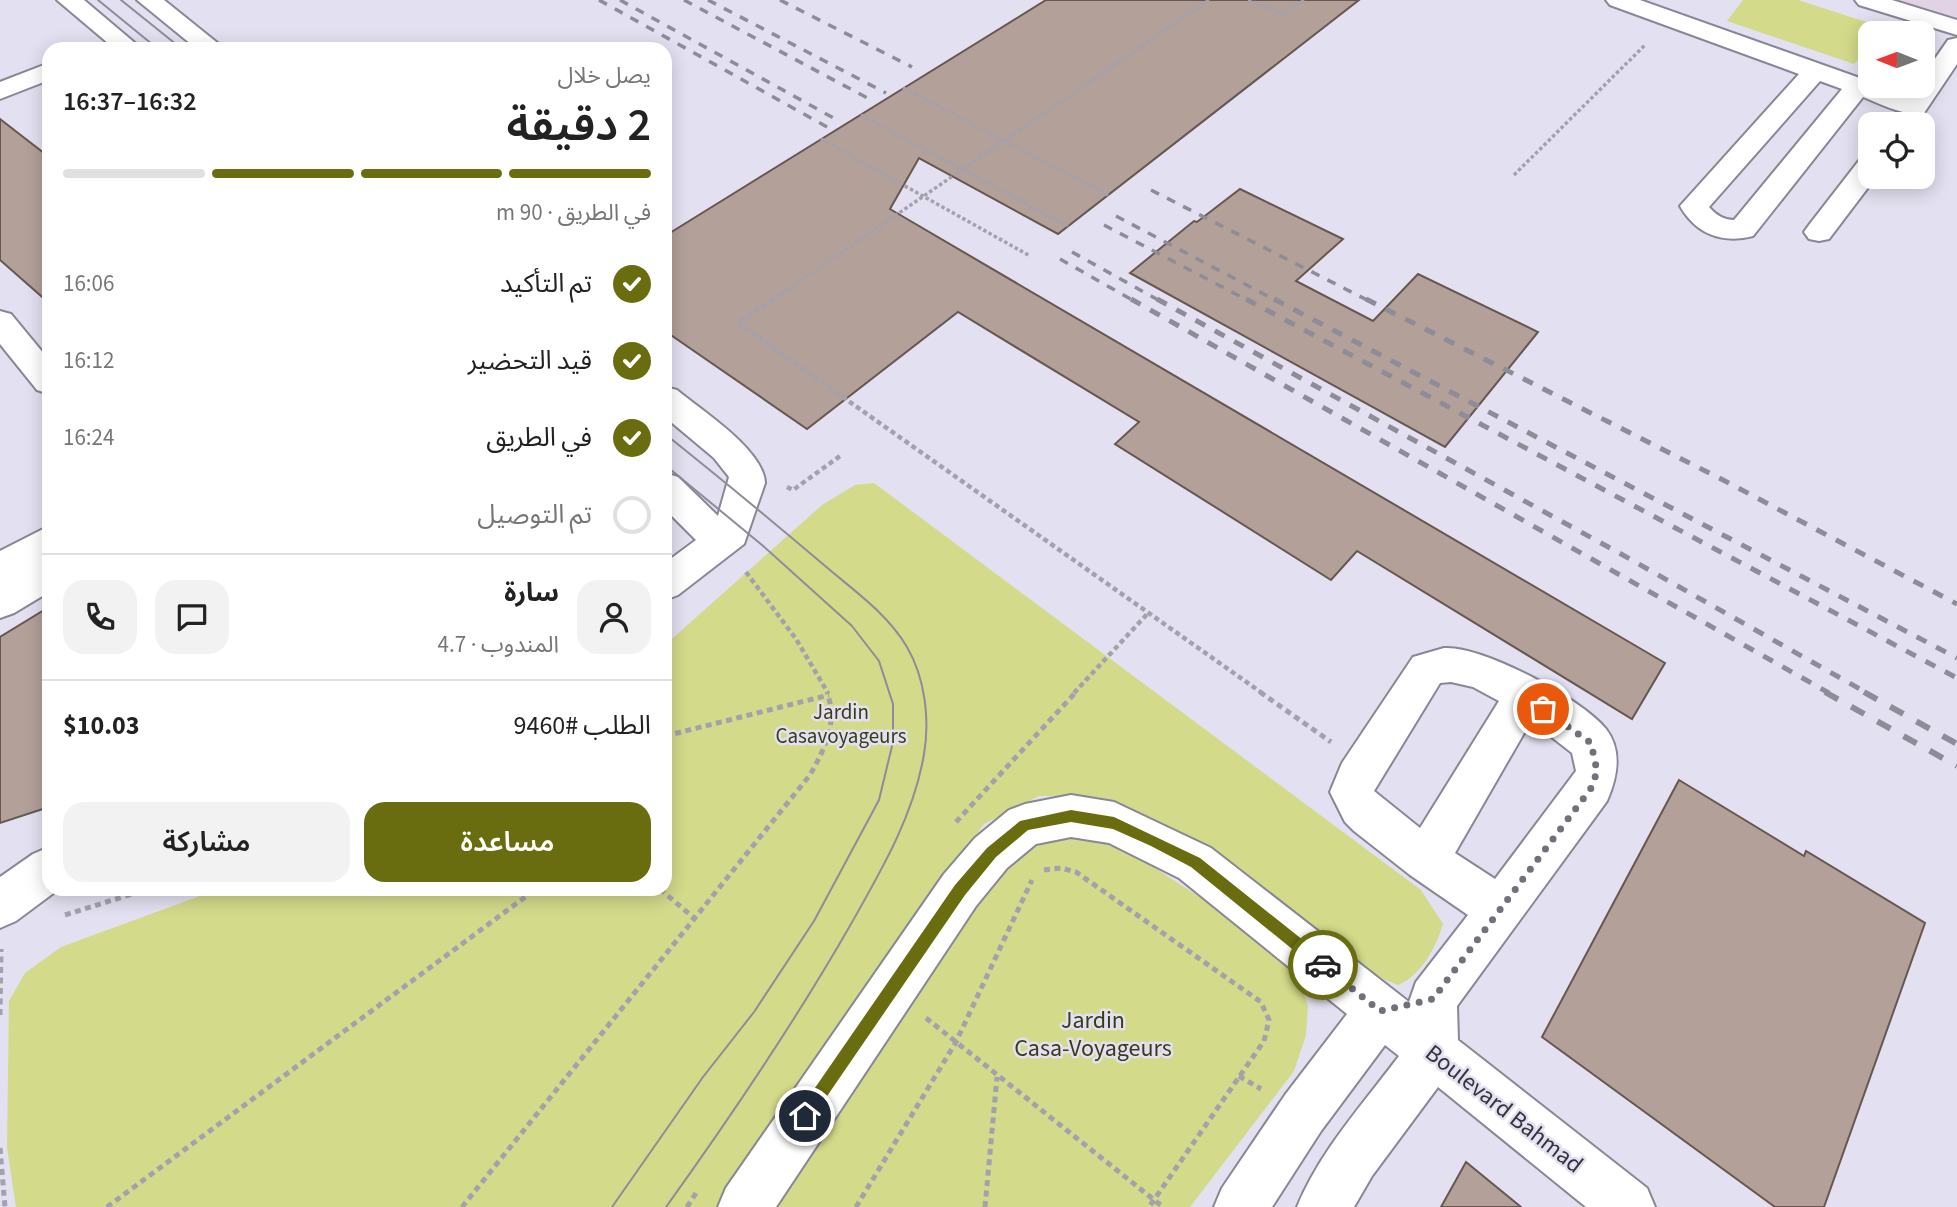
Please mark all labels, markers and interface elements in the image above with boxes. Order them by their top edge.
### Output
north arrow [1858,21,1936,98]
map controls [1858,21,1935,189]
text: يصل خلال [558,59,651,92]
text: 16:32–16:37 [63,83,197,120]
text: 2 دقيقة [507,93,651,158]
button: locate [1858,112,1935,189]
text: في الطريق · 90 m [496,196,651,229]
text: تم التأكيد [500,265,592,302]
icon: check [613,265,651,303]
text: 16:06 [63,267,114,300]
text: قيد التحضير [468,342,592,379]
icon: check [613,342,651,380]
text: 16:12 [63,344,114,377]
text: في الطريق [486,419,592,456]
icon: check [613,419,651,457]
text: 16:24 [63,421,114,454]
text: تم التوصيل [477,496,592,533]
text: سارة [504,574,559,611]
button: phone [63,580,137,654]
button: chat [155,580,229,654]
button: person [577,580,651,654]
text: المندوب · 4.7 [437,628,559,661]
pin [1513,679,1573,739]
icon: bag [1524,690,1562,728]
park label: Jardin Casavoyageurs [775,697,907,751]
text: $10.03 [63,707,139,744]
text: الطلب #9460 [514,707,651,744]
button: مشاركة [63,802,350,882]
button: مساعدة [364,802,651,882]
courier [1288,930,1358,1000]
icon: car [1304,946,1342,984]
park label: Jardin Casa-Voyageurs [1014,1003,1172,1066]
street label: Boulevard Bahmad [1418,1036,1590,1182]
pin [775,1086,835,1146]
icon: home [786,1097,824,1135]

